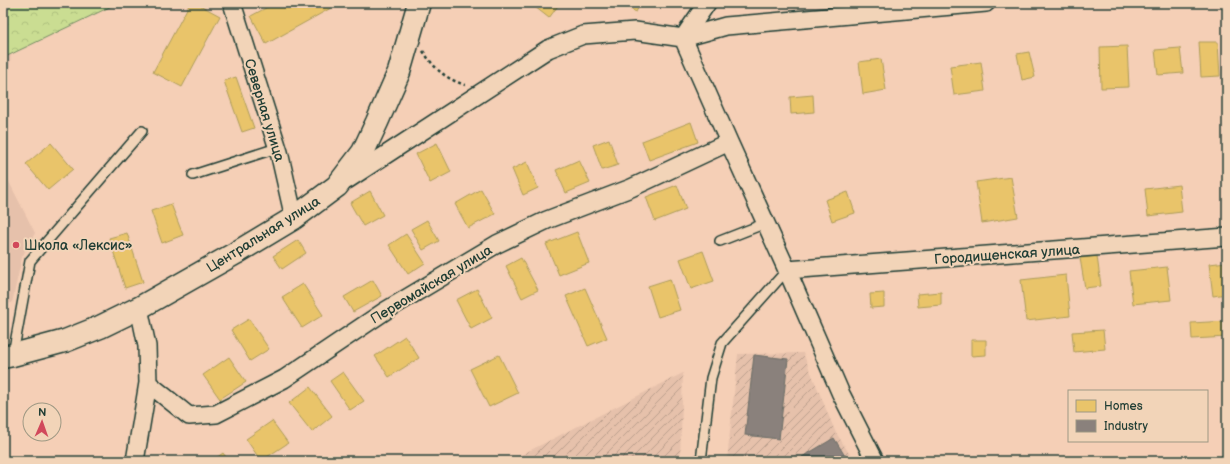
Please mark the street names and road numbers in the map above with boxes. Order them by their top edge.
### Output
street label: Северная улица [241,57,288,164]
street label: Центральная улица [203,192,324,276]
street label: Первомайская улица [367,241,496,327]
street label: Городищенская улица [934,241,1081,268]

